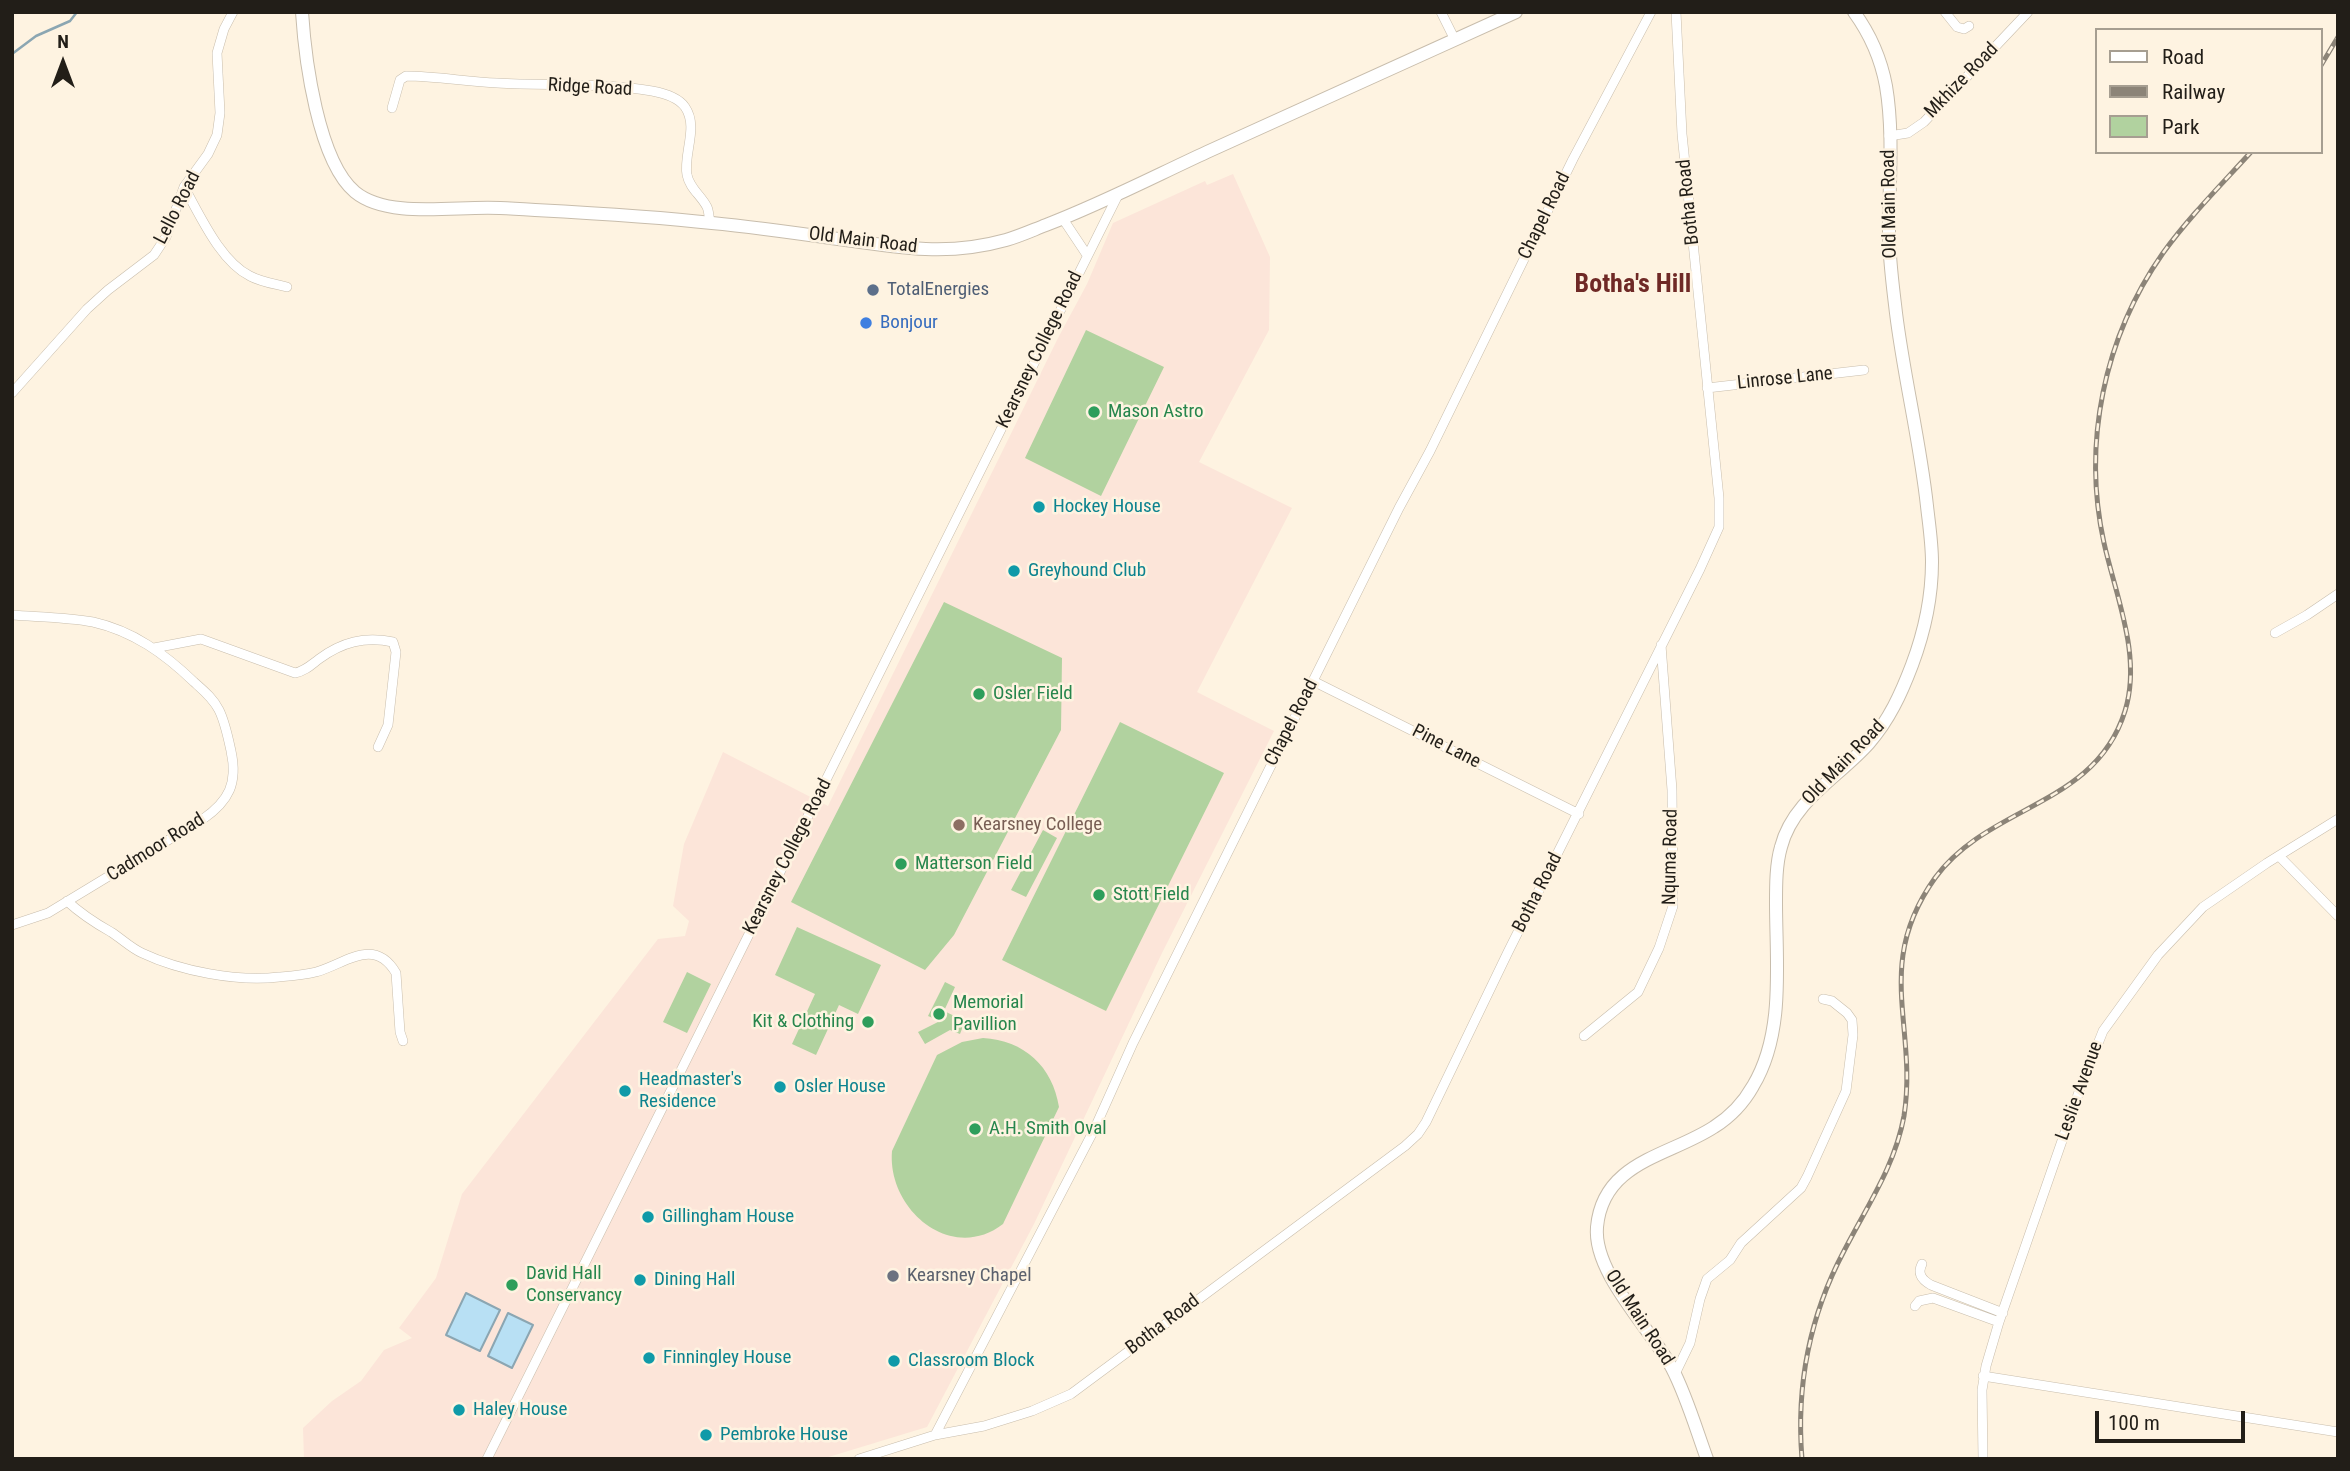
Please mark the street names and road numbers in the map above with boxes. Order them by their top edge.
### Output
street label: Mkhize Road [1920,39,2004,123]
street label: Ridge Road [547,74,633,102]
street label: Old Main Road [1878,149,1902,259]
street label: Botha Road [1673,158,1705,246]
street label: Lello Road [150,168,206,248]
street label: Chapel Road [1514,169,1576,263]
street label: Old Main Road [807,223,919,259]
street label: Kearsney College Road [992,268,1088,432]
street label: Linrose Lane [1736,363,1834,395]
street label: Chapel Road [1260,676,1324,770]
street label: Old Main Road [1798,716,1890,810]
street label: Pine Lane [1408,720,1484,774]
street label: Kearsney College Road [739,775,837,939]
street label: Cadmoor Road [103,809,209,887]
street label: Nquma Road [1659,809,1683,905]
street label: Botha Road [1508,849,1568,937]
street label: Leslie Avenue [2052,1039,2108,1143]
street label: Old Main Road [1600,1266,1678,1370]
street label: Botha Road [1122,1290,1204,1360]

